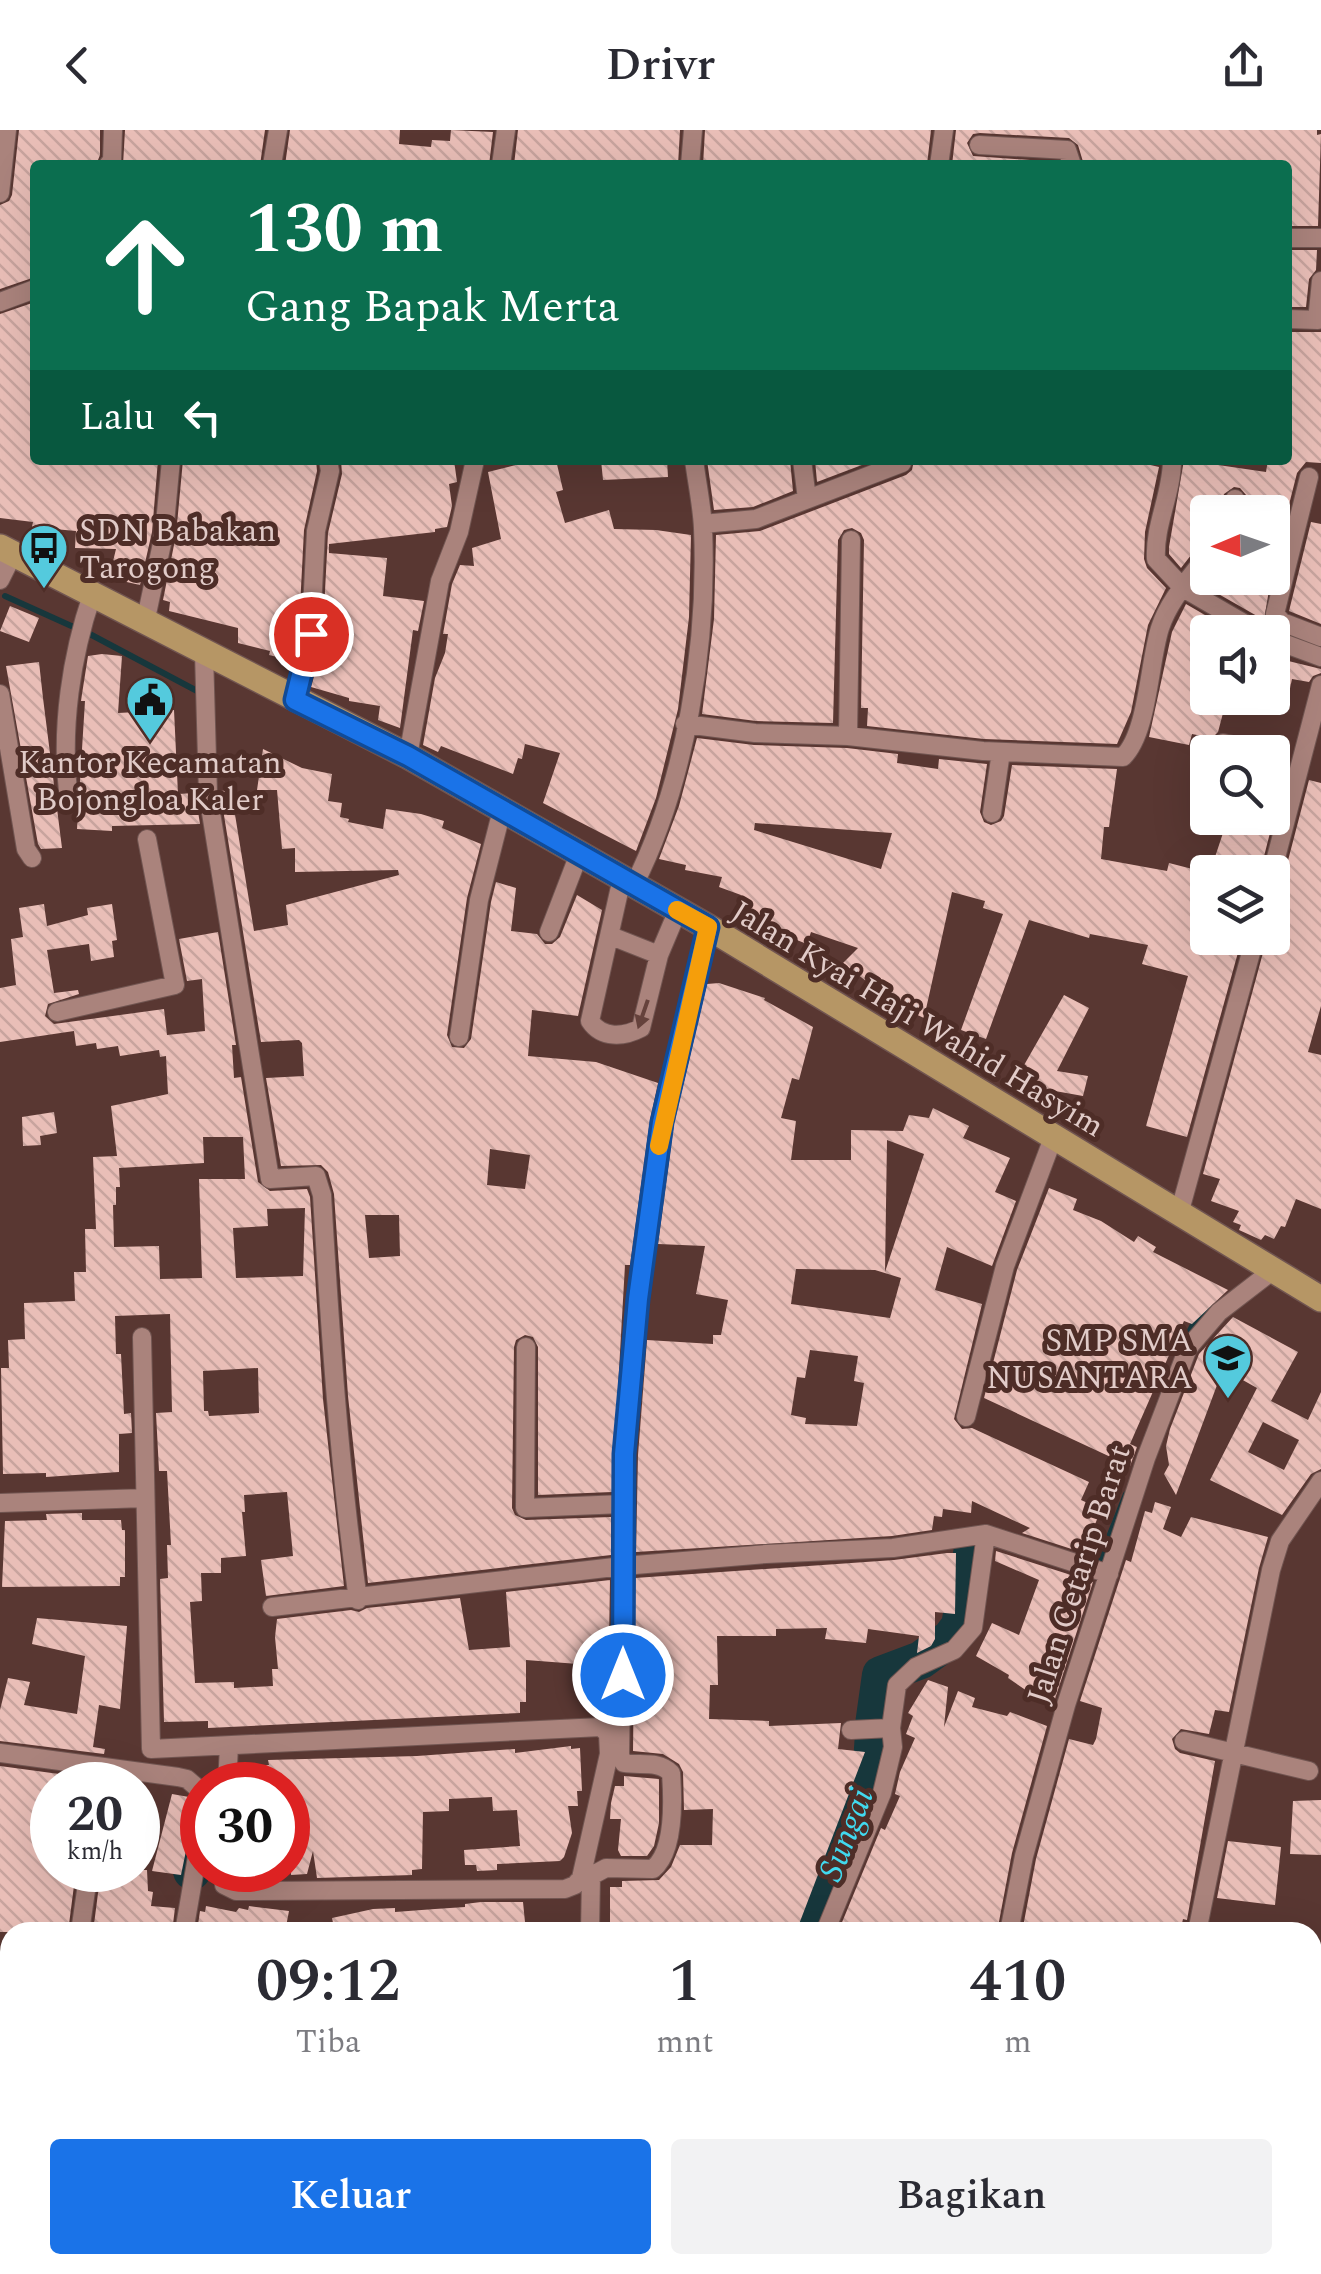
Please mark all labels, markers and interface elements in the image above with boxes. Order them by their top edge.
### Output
text: Drivr [606,31,715,100]
icon: back [50,38,105,93]
icon: share [1216,38,1271,93]
text: 130 m [245,177,443,283]
icon: ahead [80,200,210,330]
text: Gang Bapak Merta [245,273,620,342]
text: Lalu [80,389,155,447]
icon: left [175,390,230,445]
north arrow [1190,495,1290,595]
map controls [1190,495,1290,955]
place label: SDN Babakan Tarogong [79,507,276,593]
bus stop icon: SDN Babakan Tarogong [18,522,70,590]
pin [269,592,354,677]
icon: arrive [284,607,339,662]
button: sound [1190,615,1290,715]
public building icon: Kantor Kecamatan Bojongloa Kaler [124,674,176,742]
button: search [1190,735,1290,835]
place label: Kantor Kecamatan Bojongloa Kaler [18,739,282,825]
button: layers [1190,855,1290,955]
street label: Jalan Kyai Haji Wahid Hasyim [721,888,1113,1151]
one-way arrow [635,999,650,1030]
place label: SMP SMA NUSANTARA [986,1317,1193,1403]
school or university icon: SMP SMA NUSANTARA [1202,1332,1254,1400]
street label: Jalan Cetarip Barat [1014,1439,1144,1710]
position arrow [571,1623,675,1727]
speed limit sign: 30 [180,1762,310,1892]
text: 20 [67,1777,123,1853]
water label: Sungai [804,1780,888,1889]
text: km/h [67,1833,123,1871]
text: 09:12 [256,1936,400,2028]
text: 1 [669,1936,701,2028]
text: 410 [970,1936,1066,2028]
text: Tiba [295,2018,361,2067]
text: mnt [656,2018,714,2067]
text: m [1004,2018,1032,2067]
button: Keluar [50,2139,651,2254]
button: Bagikan [671,2139,1272,2254]

